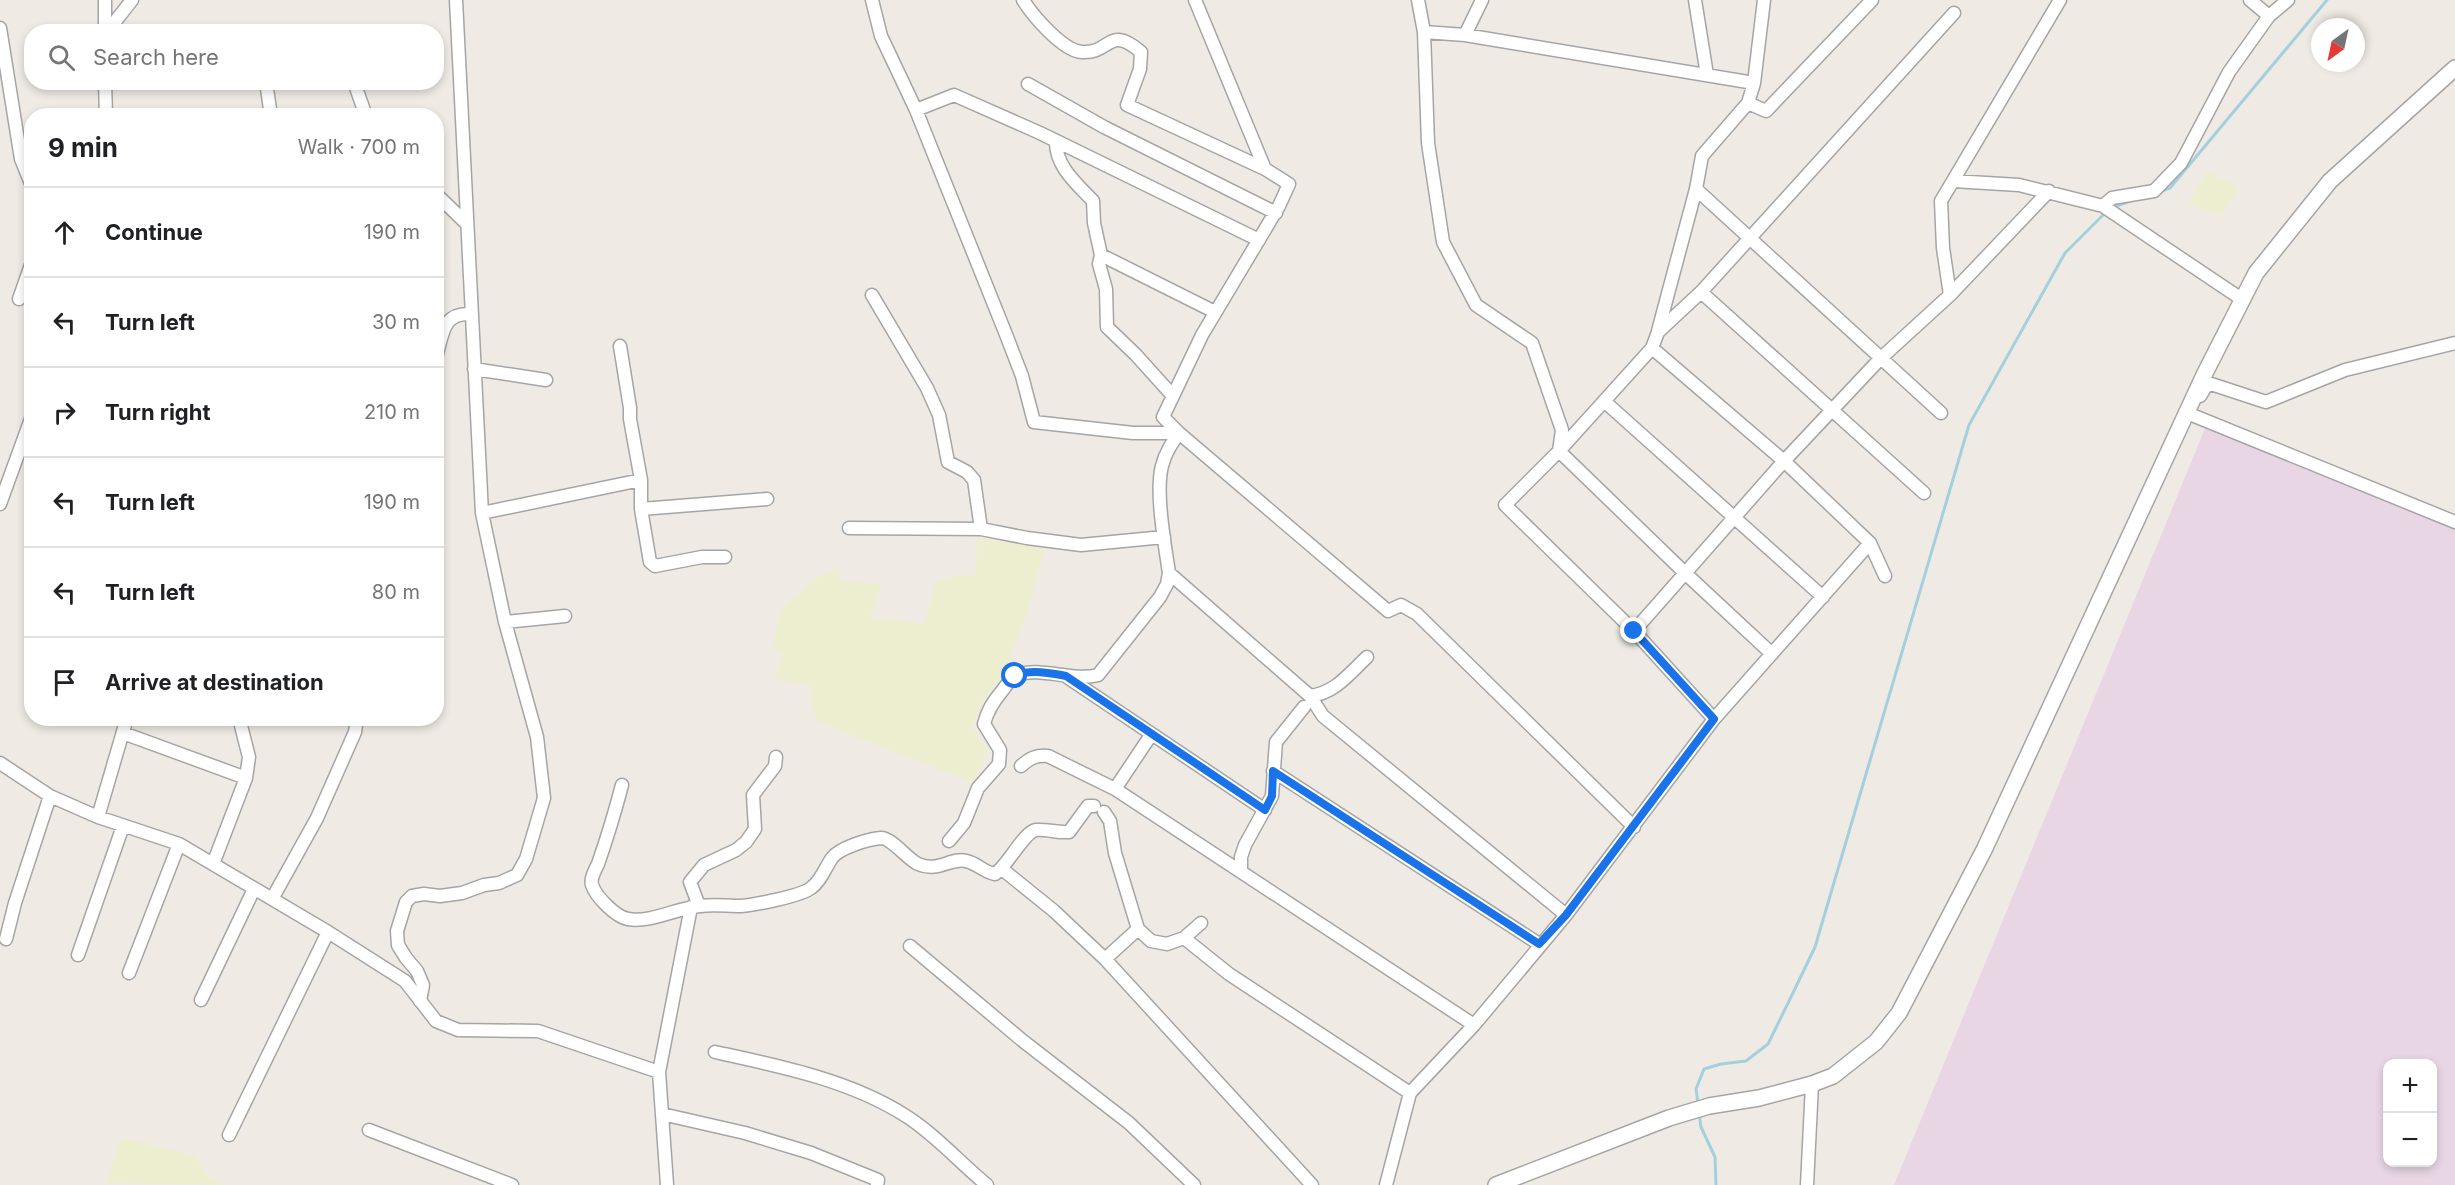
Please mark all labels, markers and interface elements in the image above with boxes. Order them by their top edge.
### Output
north arrow [2311,18,2365,72]
search box [24,24,444,90]
icon: search [45,41,78,74]
text: Search here [93,44,219,70]
text: 9 min [48,132,118,163]
text: Walk · 700 m [298,135,420,159]
icon: ahead [48,216,81,249]
text: Continue [105,219,203,245]
text: 190 m [364,220,420,244]
icon: left [48,306,81,339]
text: Turn left [105,309,195,335]
text: 30 m [372,310,420,334]
icon: right [48,396,81,429]
text: Turn right [105,399,211,425]
text: 210 m [364,400,420,424]
icon: left [48,486,81,519]
text: Turn left [105,489,195,515]
text: 190 m [364,490,420,514]
icon: left [48,576,81,609]
text: Turn left [105,579,195,605]
text: 80 m [372,580,420,604]
route end [1620,617,1646,643]
route start [1001,662,1027,688]
icon: arrive [48,666,81,699]
text: Arrive at destination [105,669,324,695]
map controls [2383,1059,2437,1167]
button: + [2383,1059,2437,1113]
button: − [2383,1113,2437,1167]

